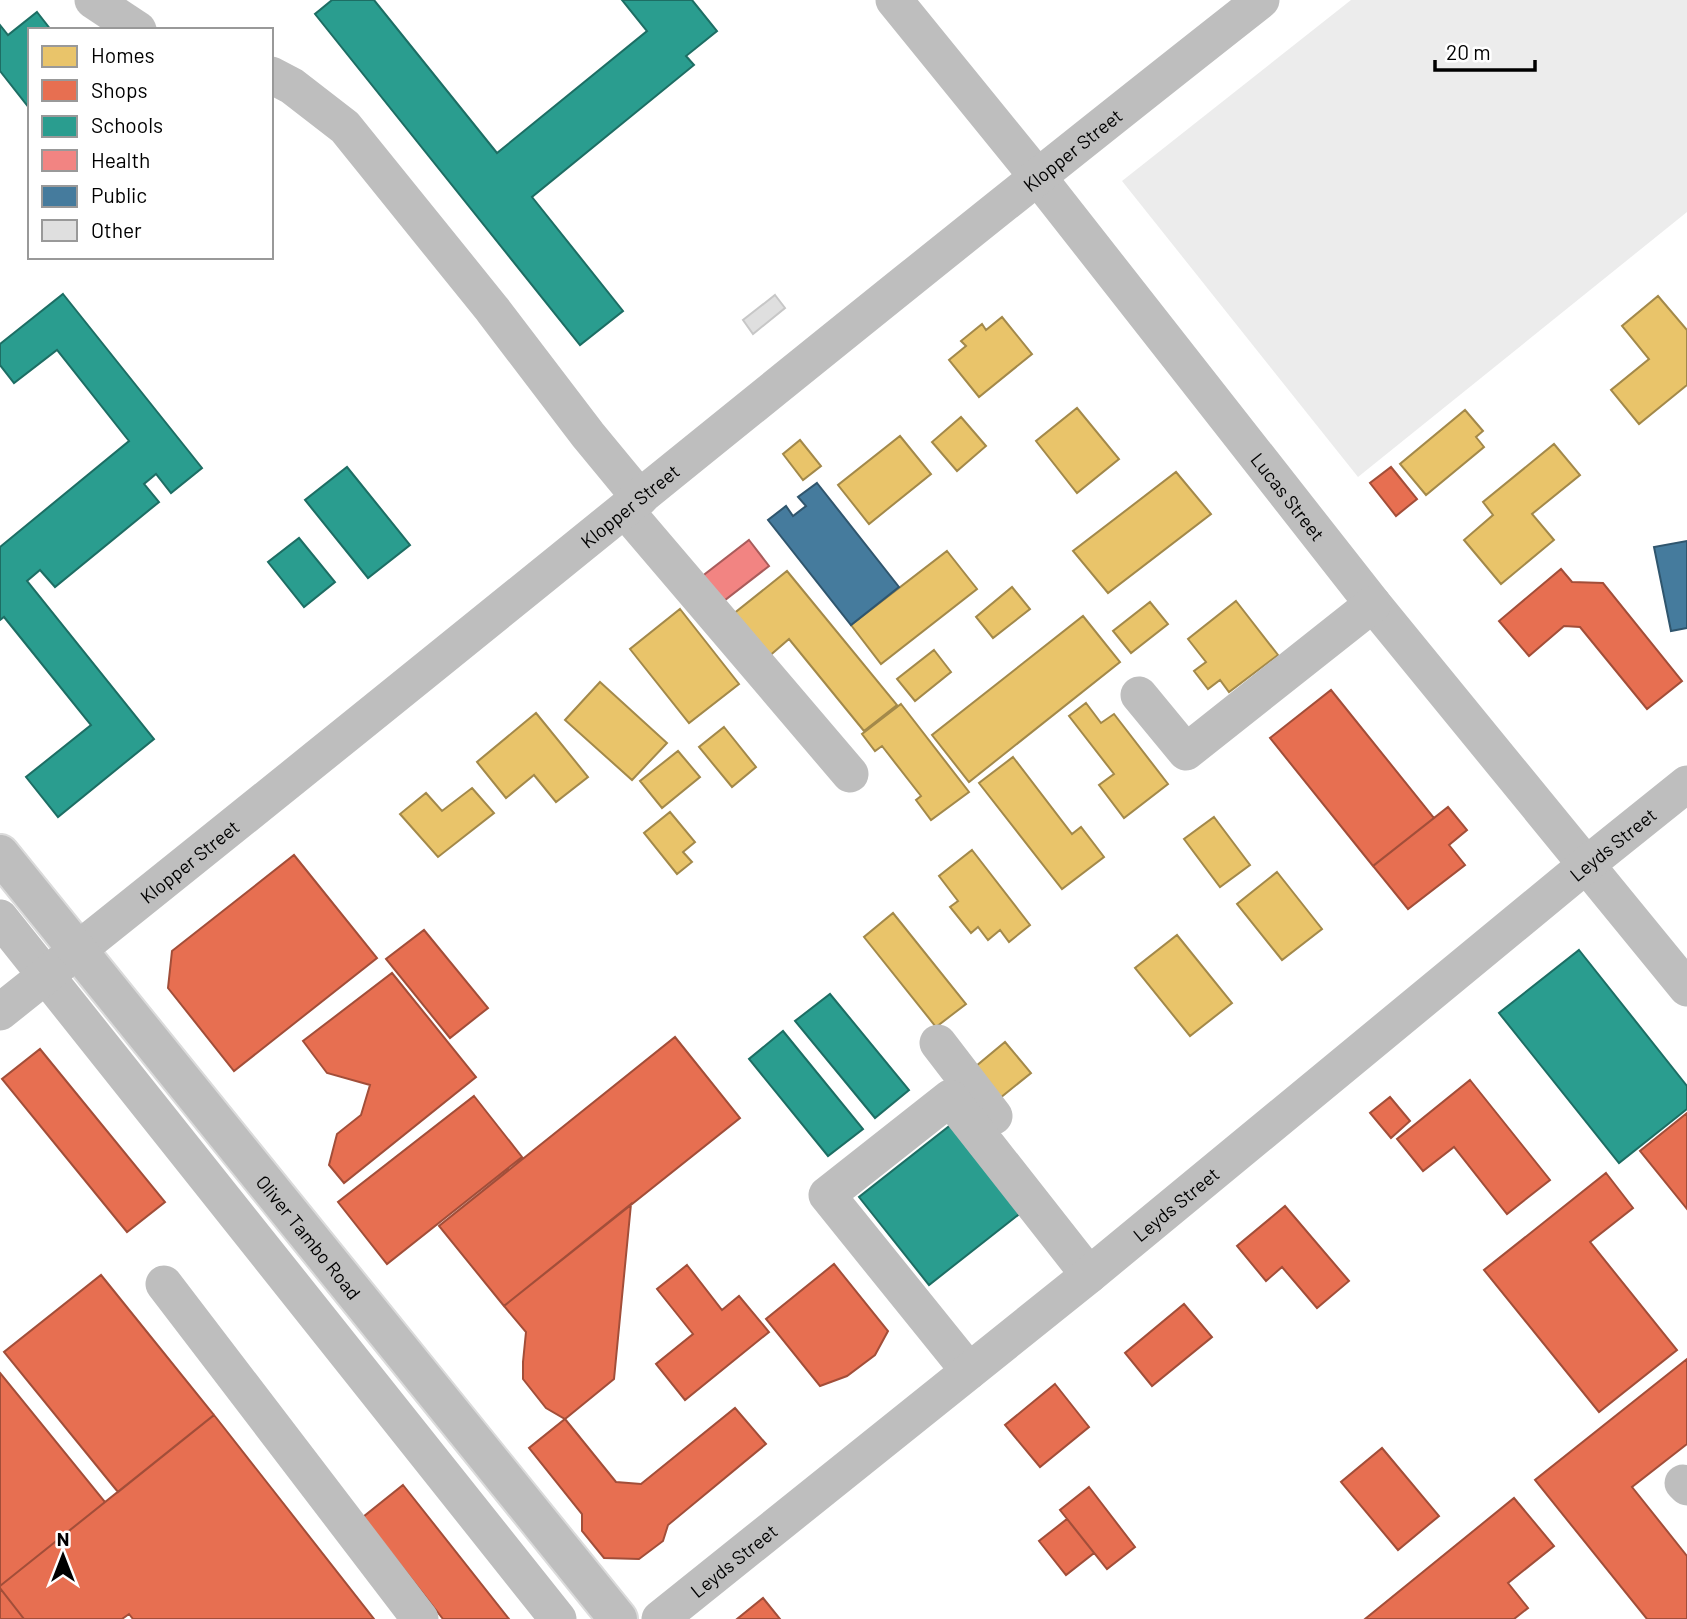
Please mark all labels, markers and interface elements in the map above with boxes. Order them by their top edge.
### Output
legend [28,28,273,259]
scale bar [1435,28,1535,72]
text: 20 m [1446,39,1491,64]
text: Homes [91,42,155,67]
text: Shops [91,77,148,102]
street label: Klopper Street [1018,103,1126,196]
text: Schools [91,112,163,137]
text: Health [91,147,150,172]
text: Public [91,182,147,207]
text: Other [91,217,142,242]
street label: Lucas Street [1247,448,1330,545]
street label: Klopper Street [576,459,683,552]
street label: Leyds Street [1565,802,1660,886]
street label: Klopper Street [135,814,243,908]
street label: Leyds Street [1128,1162,1223,1246]
street label: Oliver Tambo Road [252,1170,366,1303]
street label: Leyds Street [685,1519,781,1602]
north arrow [28,1521,98,1591]
text: N [57,1527,69,1550]

